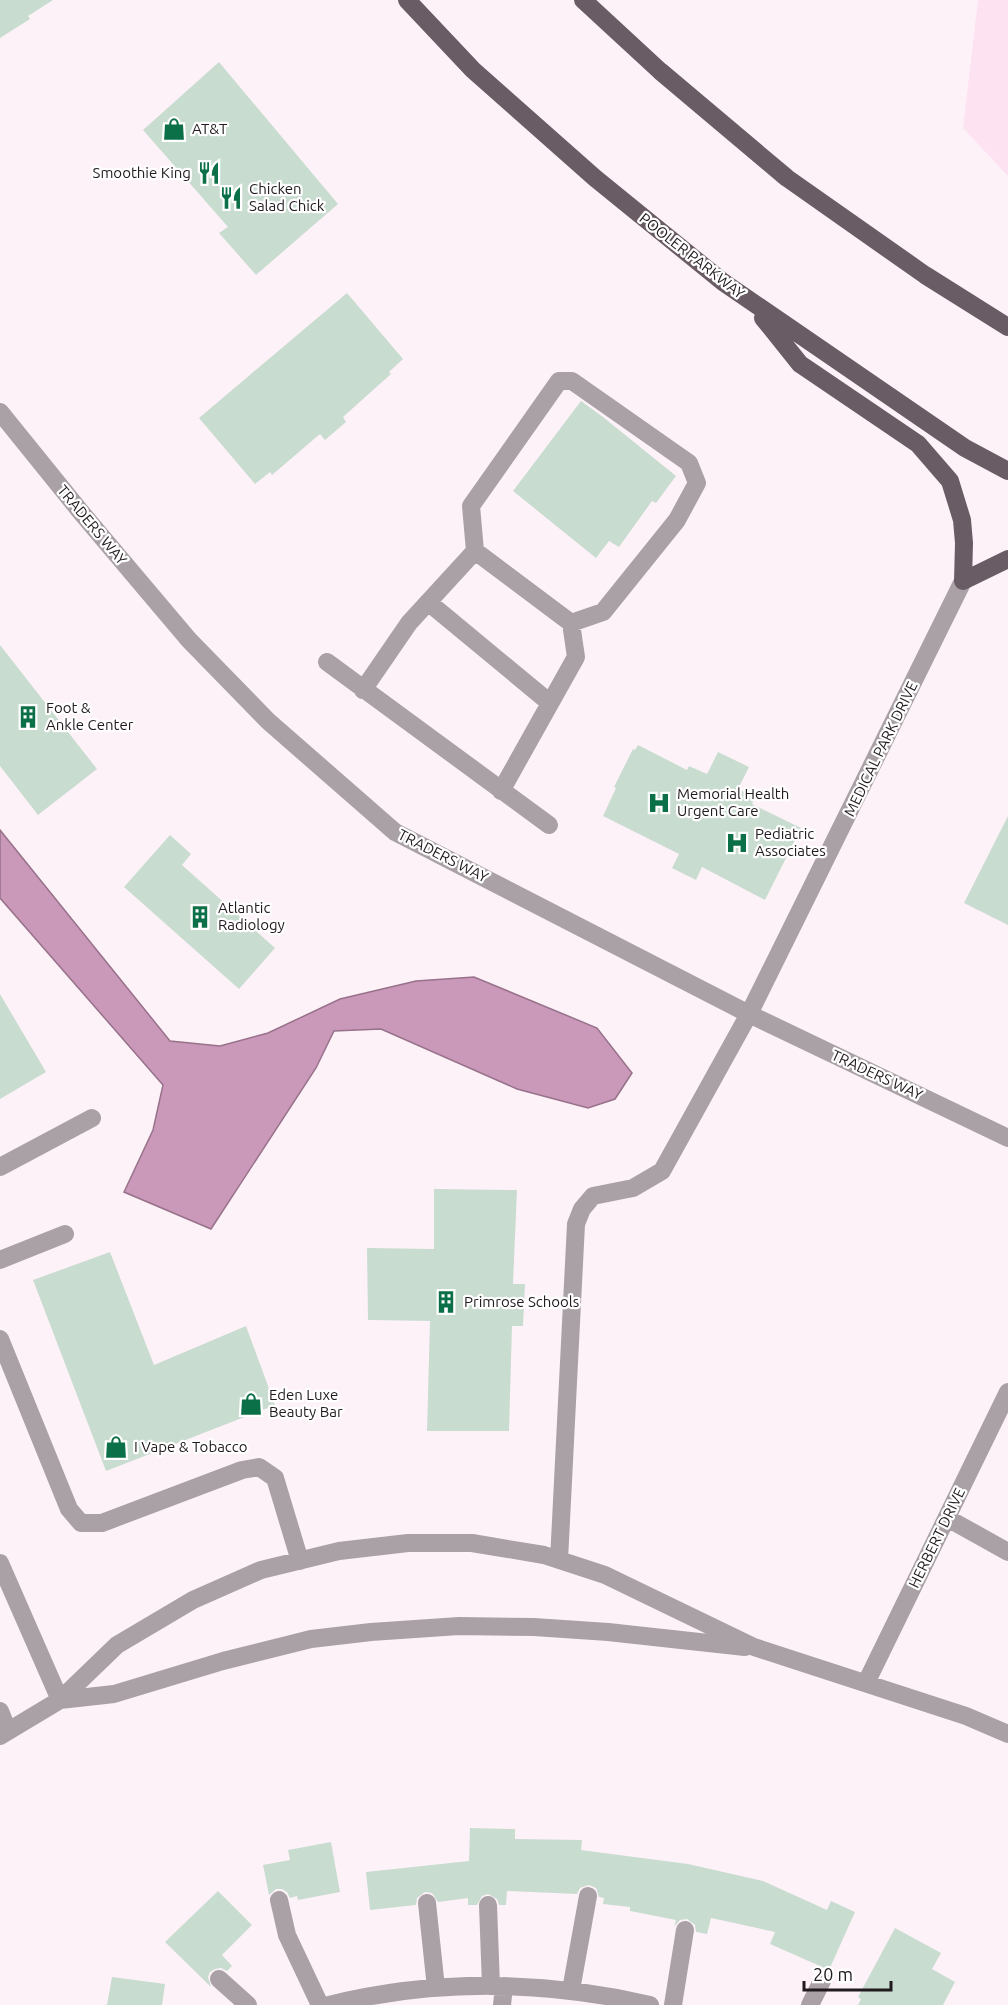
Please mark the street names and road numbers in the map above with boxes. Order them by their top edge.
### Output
street label: POOLER PARKWAY [636,209,749,302]
street label: TRADERS WAY [54,481,131,568]
street label: MEDICAL PARK DRIVE [840,679,921,819]
street label: TRADERS WAY [395,826,491,886]
street label: TRADERS WAY [829,1046,926,1103]
street label: HERBERT DRIVE [905,1485,968,1591]

